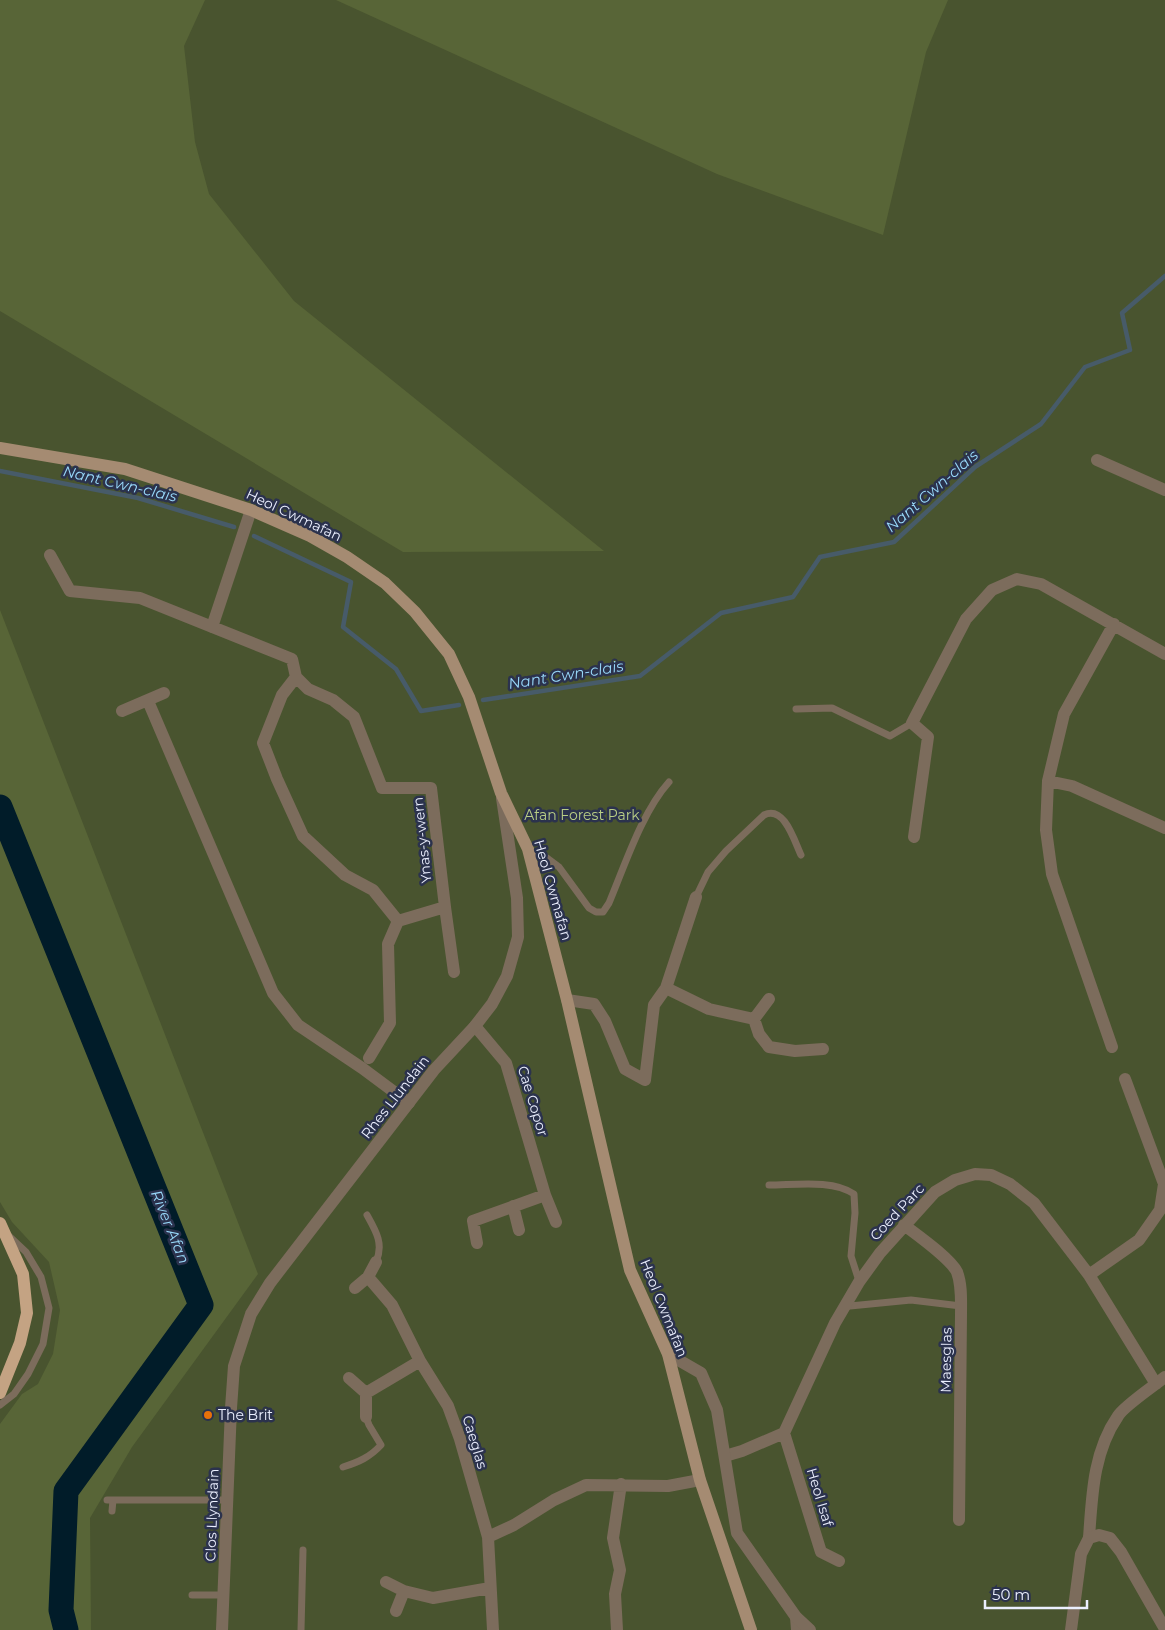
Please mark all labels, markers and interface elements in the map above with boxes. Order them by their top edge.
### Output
water label: Nant Cwn-clais [882,445,982,536]
water label: Nant Cwn-clais [61,461,180,506]
street label: Heol Cwmafan [243,485,345,545]
water label: Nant Cwn-clais [507,656,626,693]
street label: Ynas-y-wern [409,796,435,884]
park label: Afan Forest Park [524,806,640,824]
street label: Heol Cwmafan [530,838,576,942]
street label: Rhes Llundain [357,1052,433,1142]
street label: Cae Copor [514,1064,552,1139]
street label: Coed Parc [866,1180,928,1244]
water label: River Afan [147,1187,194,1266]
street label: Heol Cwmafan [636,1257,692,1359]
street label: Maesglas [936,1327,956,1393]
place label: The Brit [218,1406,273,1424]
marker: The Brit [202,1409,214,1421]
street label: Caeglas [458,1413,492,1471]
street label: Heol Isaf [803,1466,838,1530]
street label: Clos Llyndain [201,1468,223,1562]
scale bar [985,1578,1088,1610]
text: 50 m [992,1585,1030,1604]

